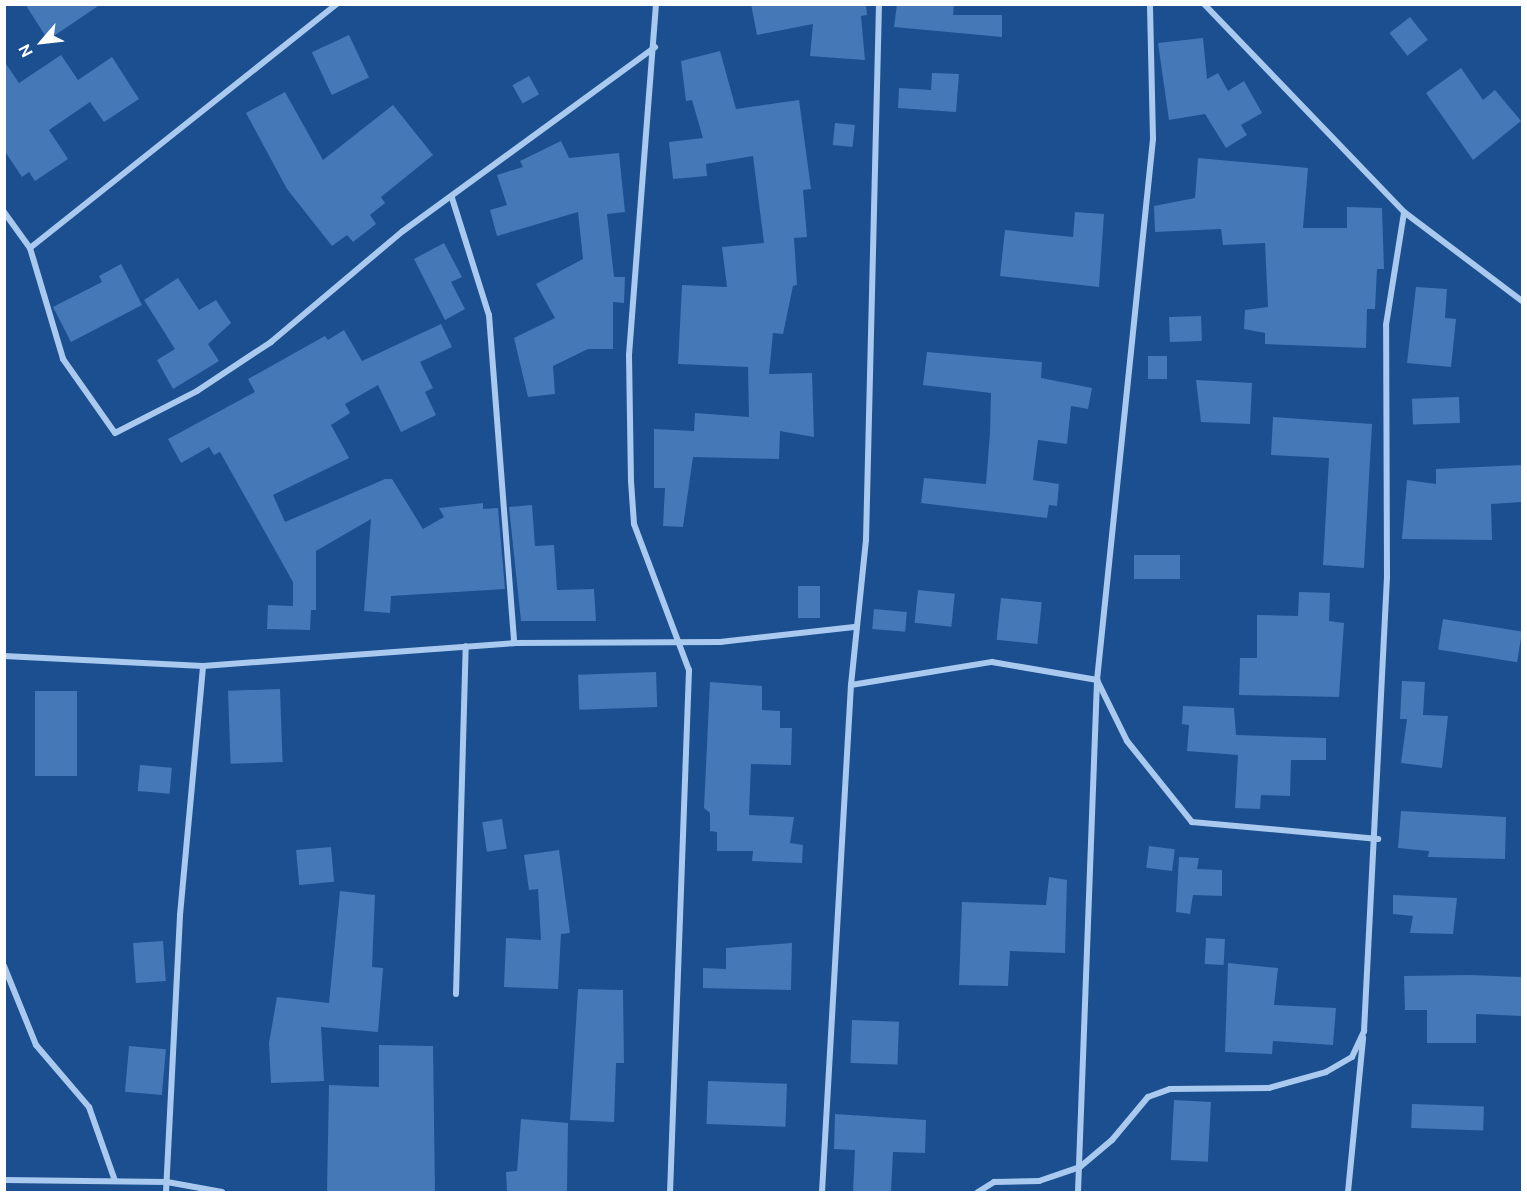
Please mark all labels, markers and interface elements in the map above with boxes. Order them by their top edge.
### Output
north arrow [12,12,72,72]
text: N [14,41,38,61]

